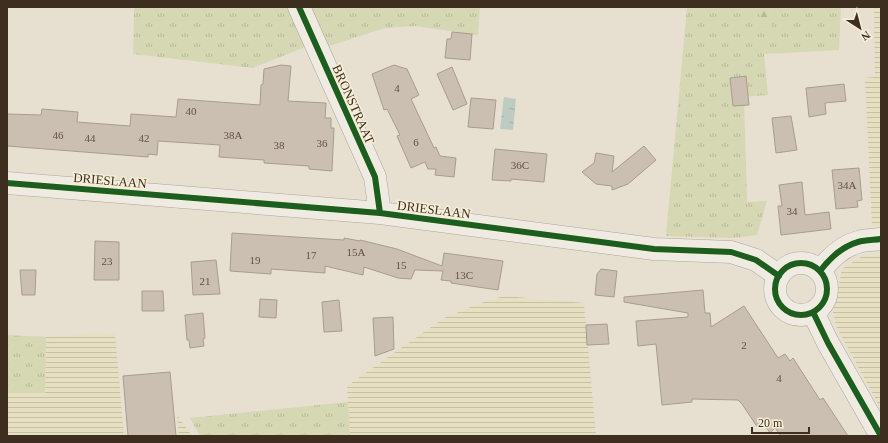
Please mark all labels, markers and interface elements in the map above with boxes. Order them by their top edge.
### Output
north arrow [840,8,880,48]
text: N [859,29,873,43]
street label: BRONSTRAAT [329,62,378,146]
house number: 4 [394,82,400,94]
house number: 40 [186,105,197,117]
house number: 46 [53,129,64,141]
house number: 38A [224,129,243,141]
house number: 44 [85,132,96,144]
house number: 42 [139,132,150,144]
house number: 6 [413,136,419,148]
house number: 36 [317,137,328,149]
house number: 38 [274,139,285,151]
house number: 36C [511,159,529,171]
street label: DRIESLAAN [73,170,148,191]
house number: 34A [838,179,857,191]
street label: DRIESLAAN [396,198,472,222]
house number: 34 [787,205,798,217]
house number: 15A [347,246,366,258]
house number: 17 [306,249,317,261]
house number: 19 [250,254,261,266]
house number: 23 [102,255,113,267]
house number: 15 [396,259,407,271]
house number: 13C [455,269,473,281]
house number: 21 [200,275,211,287]
house number: 2 [741,339,747,351]
house number: 4 [776,372,782,384]
scale bar [752,409,809,435]
text: 20 m [758,416,783,430]

